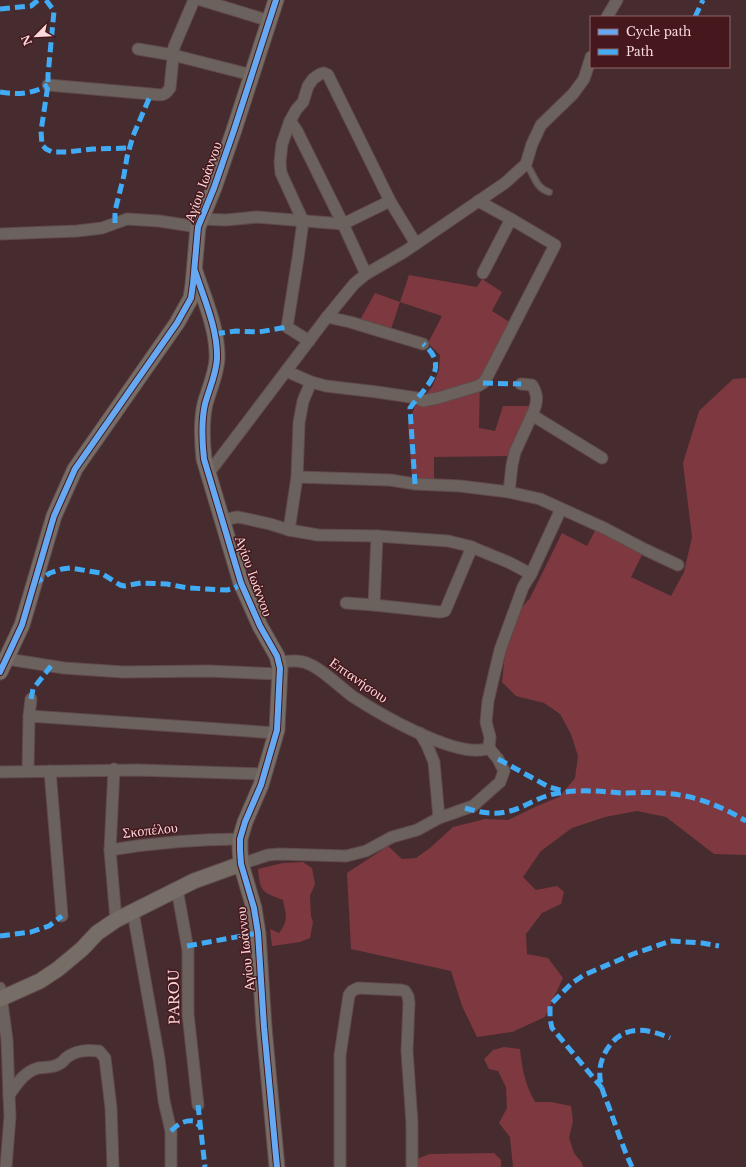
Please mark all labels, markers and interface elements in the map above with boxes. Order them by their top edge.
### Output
north arrow [16,16,56,56]
legend [590,16,730,68]
text: Cycle path [626,24,691,39]
text: N [18,32,35,48]
text: Path [626,44,654,59]
street label: Αγίου Ιωάννου [180,139,226,225]
street label: Αγίου Ιωάννου [231,533,277,619]
street label: Επτανήσοιυ [326,653,392,707]
street label: Σκοπέλου [121,818,179,842]
street label: Αγίου Ιωάννου [232,906,258,992]
street label: PAROU [165,969,183,1025]

